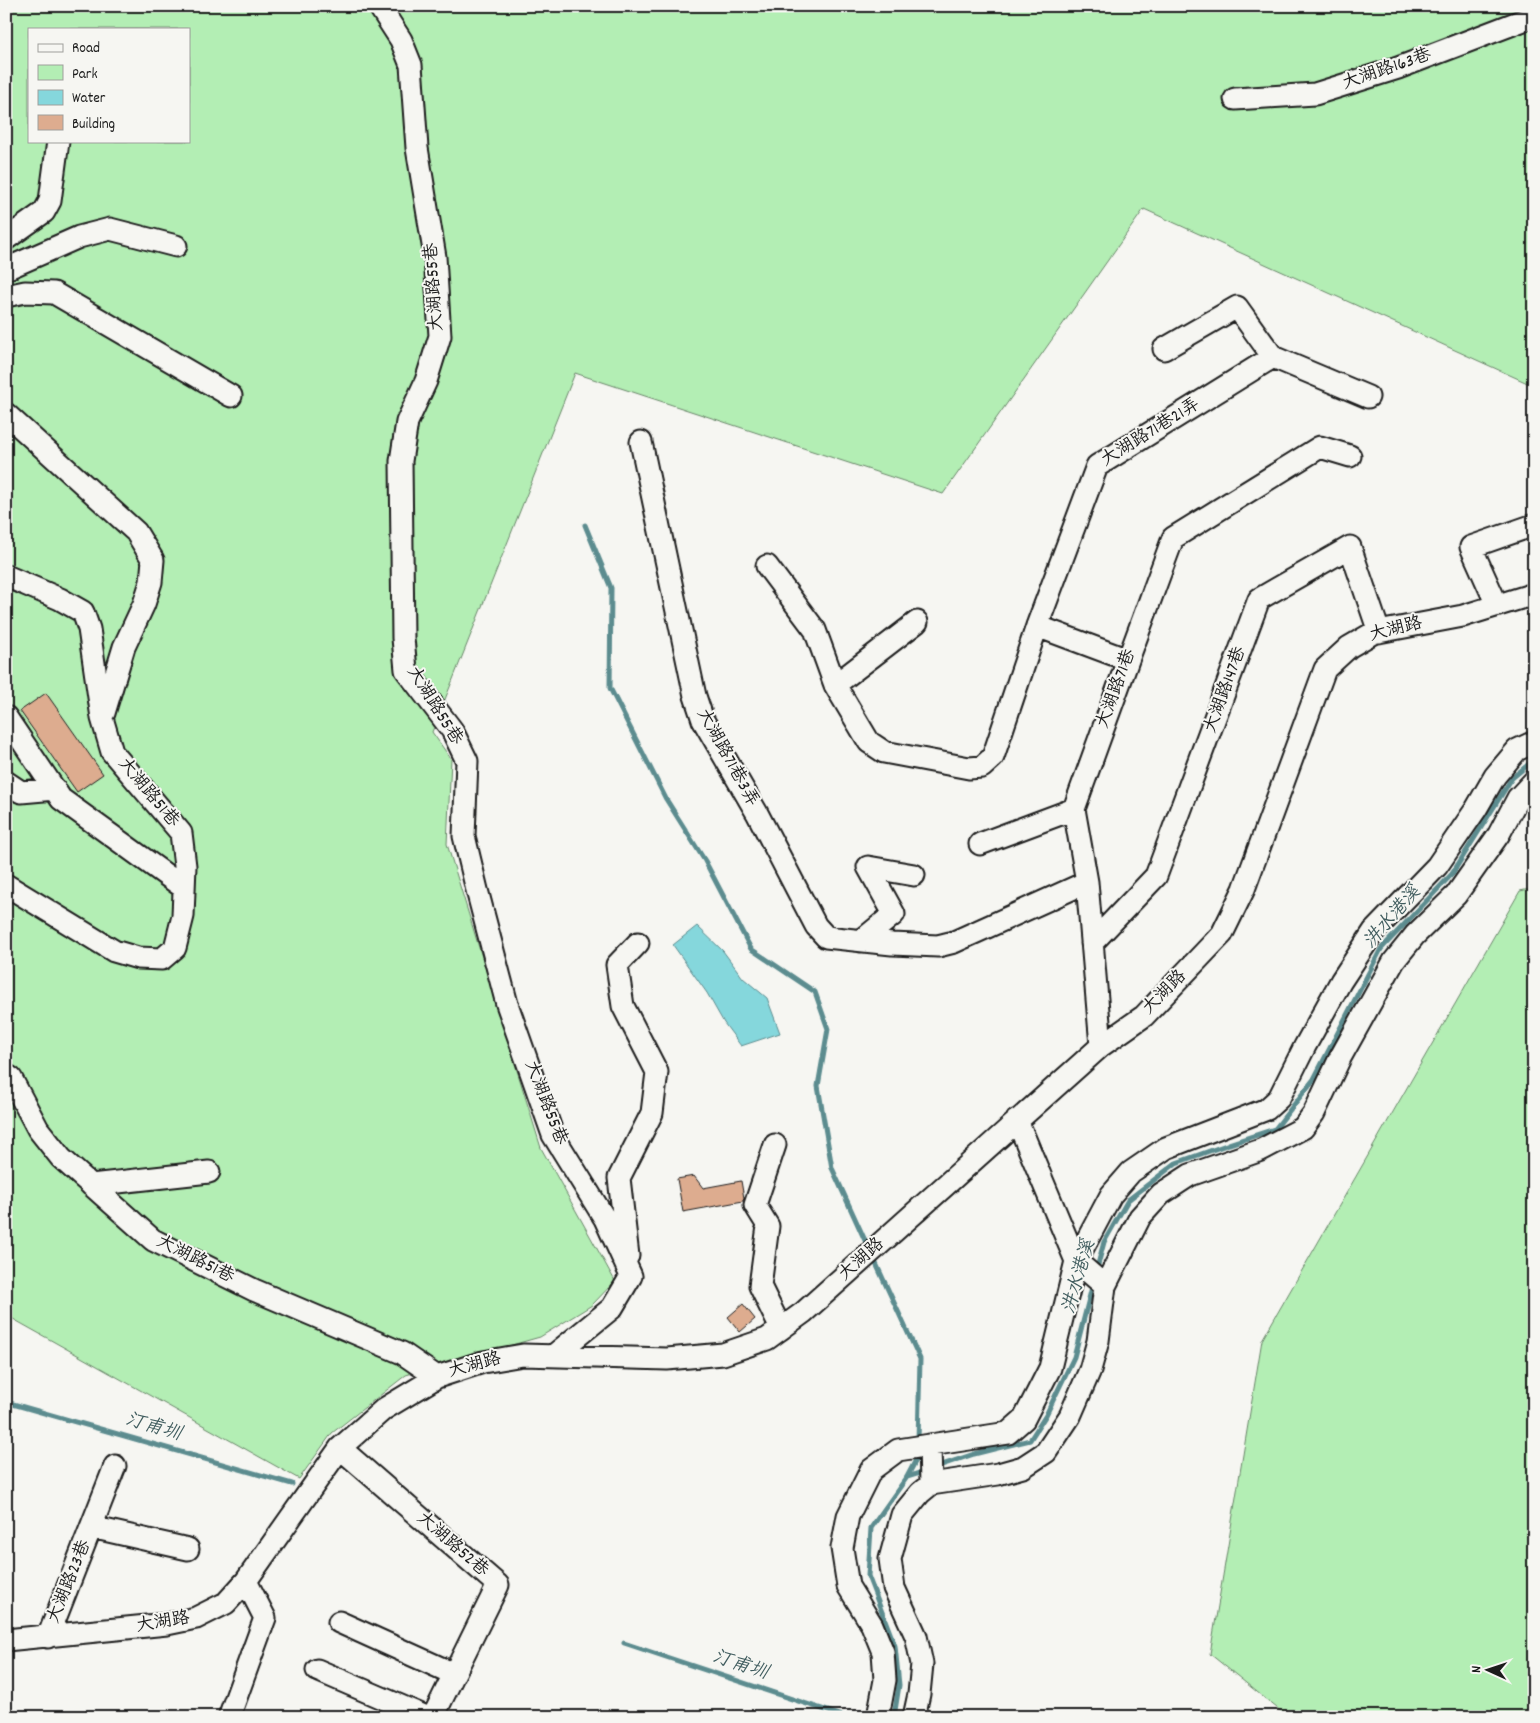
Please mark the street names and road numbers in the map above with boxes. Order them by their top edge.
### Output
street label: 大湖路163巷 [1339,43,1435,97]
street label: 大湖路55巷 [419,242,451,332]
street label: 大湖路71巷21弄 [1097,393,1205,473]
street label: 大湖路 [1367,611,1425,649]
street label: 大湖路147巷 [1199,643,1253,737]
street label: 大湖路71巷 [1091,646,1143,732]
street label: 大湖路55巷 [400,662,468,750]
street label: 大湖路71巷3弄 [690,704,764,812]
street label: 大湖路51巷 [111,753,185,833]
street label: 大湖路 [1137,965,1193,1021]
street label: 大湖路55巷 [517,1057,573,1149]
street label: 大湖路51巷 [152,1230,238,1290]
street label: 大湖路 [834,1233,890,1287]
street label: 大湖路 [446,1347,504,1385]
street label: 大湖路52巷 [411,1507,493,1583]
street label: 大湖路23巷 [42,1537,98,1627]
street label: 大湖路 [134,1606,192,1640]

